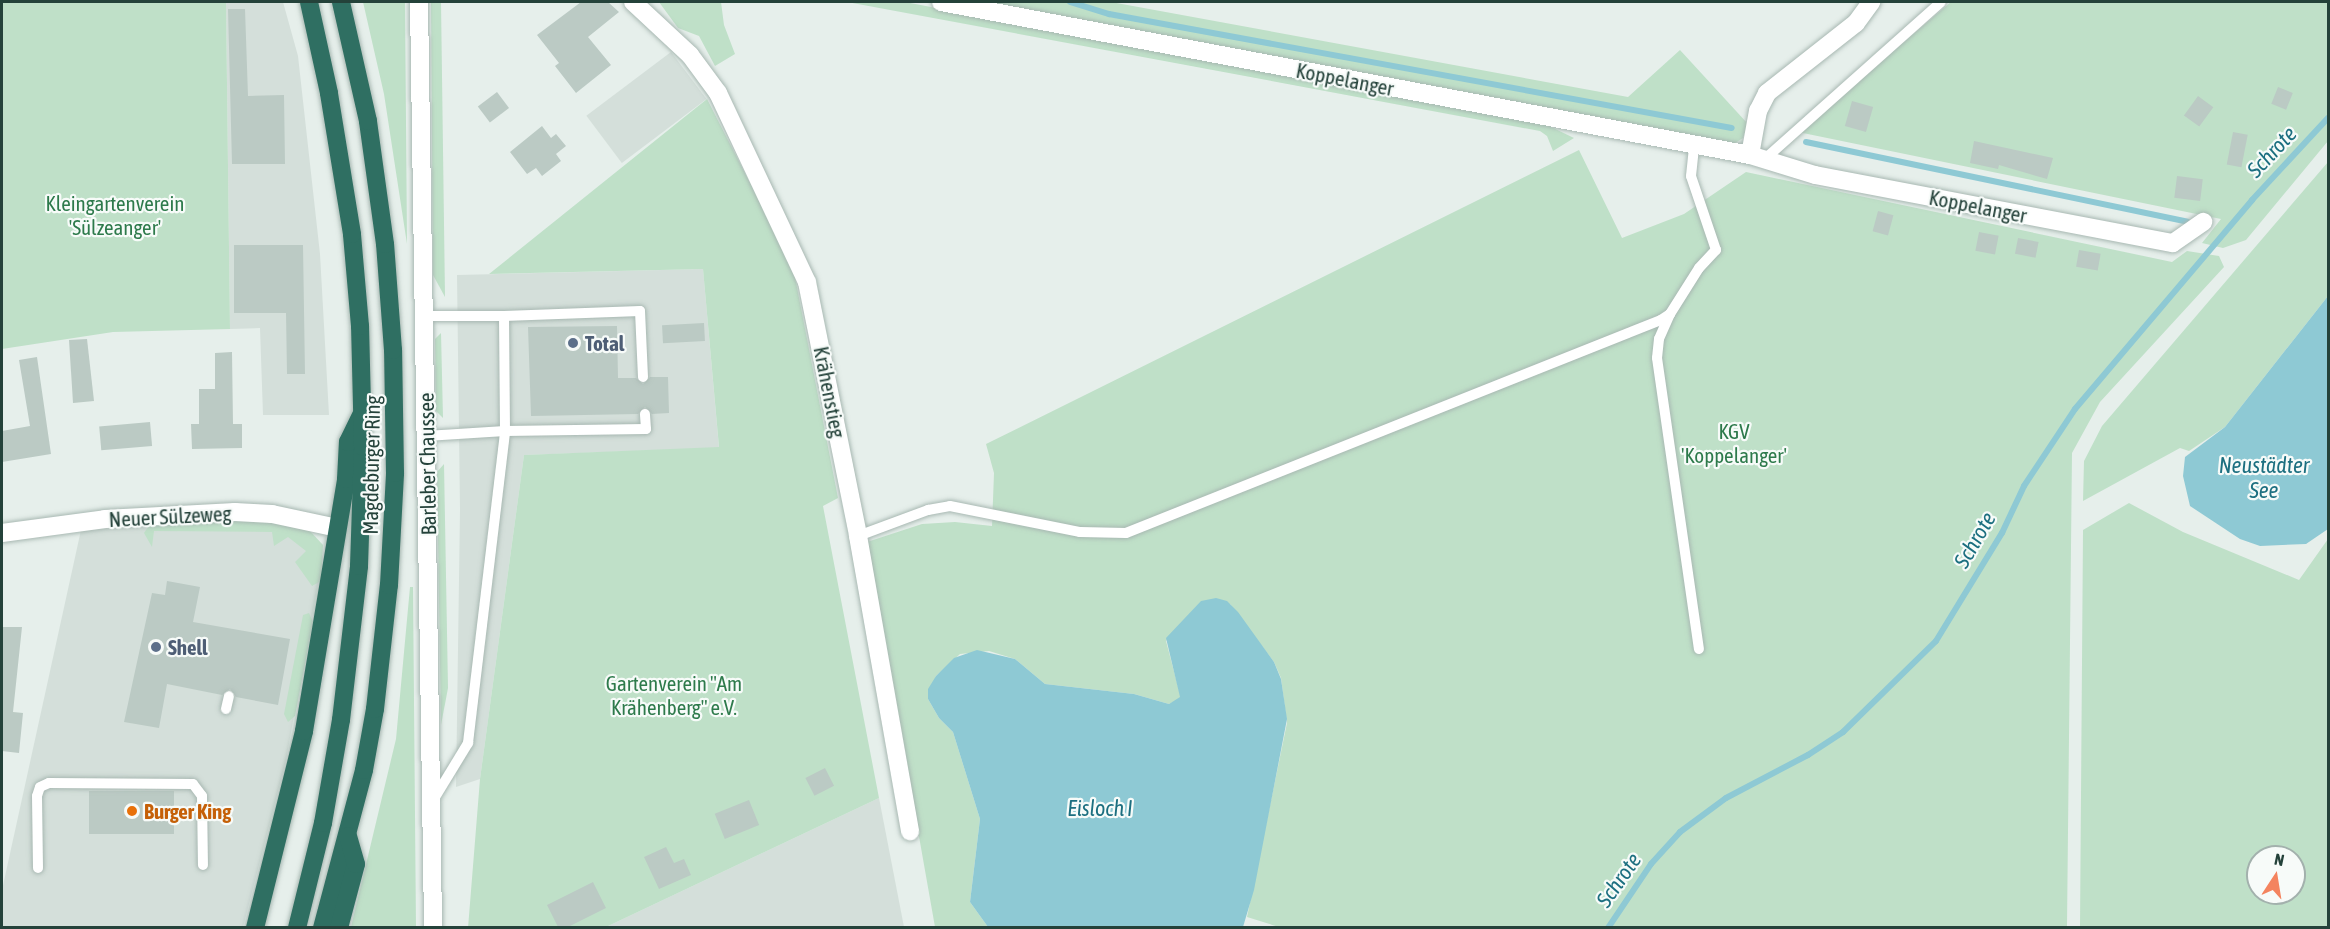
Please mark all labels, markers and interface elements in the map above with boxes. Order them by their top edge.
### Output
street label: Koppelanger [1294,57,1396,101]
water label: Schrote [2242,121,2302,183]
street label: Koppelanger [1927,184,2029,228]
park label: Kleingartenverein 'Sülzeanger' [46,190,184,240]
place label: Total [585,330,624,356]
marker: Total [566,336,580,350]
street label: Krähenstieg [809,344,851,440]
street label: Barleber Chaussee [413,392,441,536]
street label: Magdeburger Ring [357,395,385,535]
park label: KGV 'Koppelanger' [1681,418,1787,468]
water label: Neustädter See [2219,452,2309,504]
street label: Neuer Sülzeweg [108,500,232,532]
water label: Schrote [1948,507,2002,573]
place label: Shell [168,634,208,660]
marker: Shell [149,640,163,654]
park label: Gartenverein "Am Krähenberg" e.V. [606,670,742,720]
water label: Eisloch I [1067,796,1133,822]
place label: Burger King [144,798,231,824]
marker: Burger King [125,804,139,818]
north arrow [2246,845,2306,905]
water label: Schrote [1591,848,1647,912]
text: N [2273,850,2286,869]

